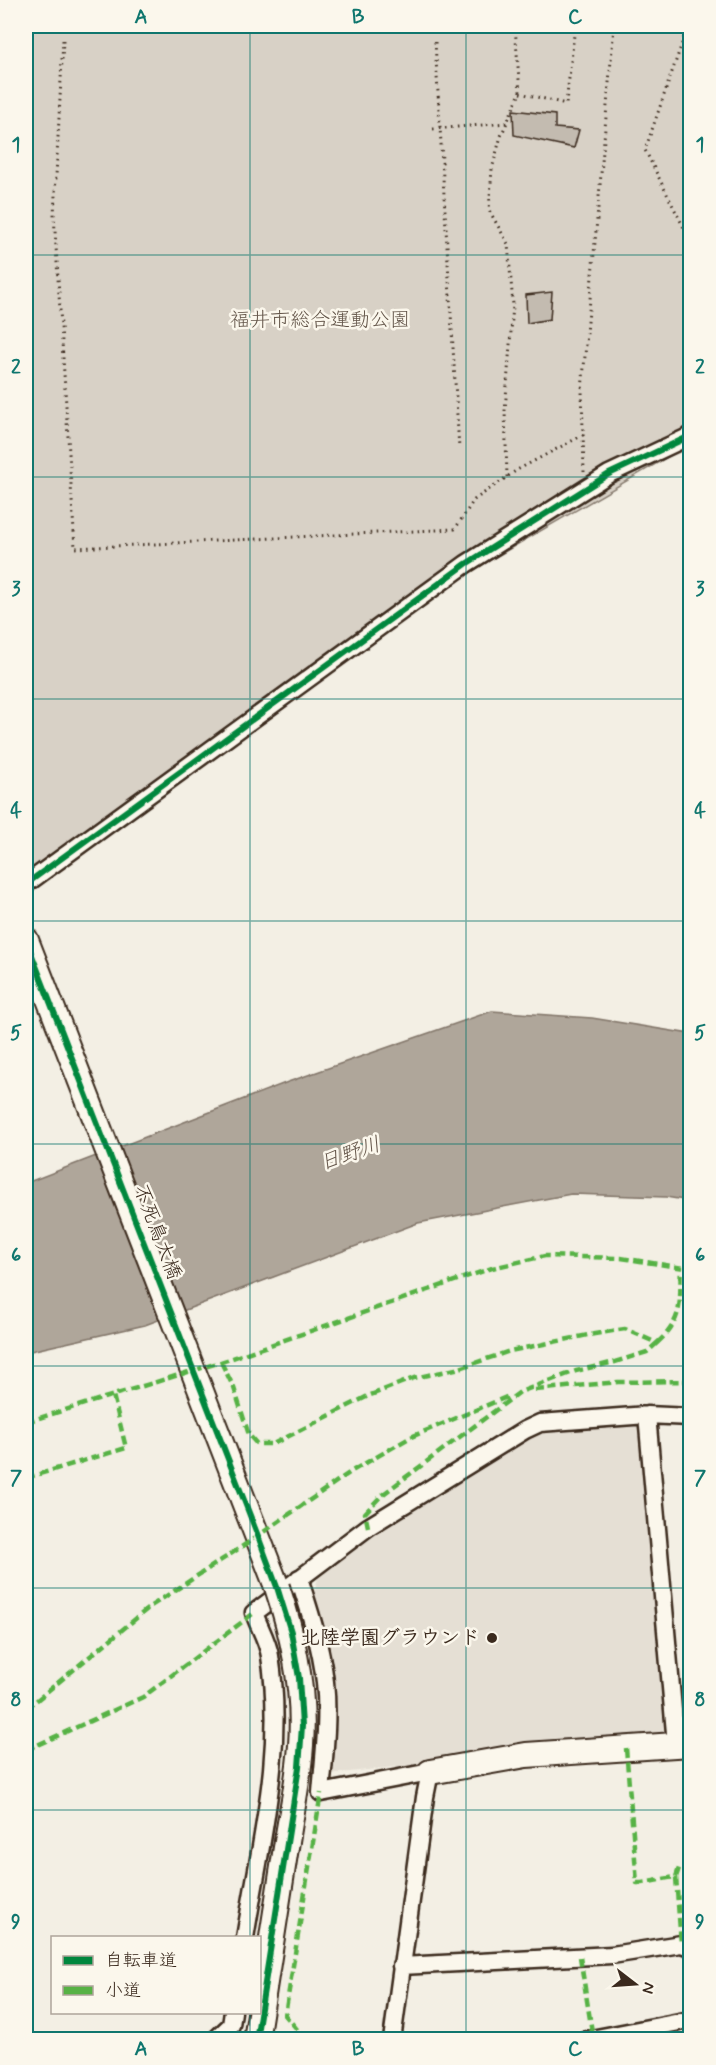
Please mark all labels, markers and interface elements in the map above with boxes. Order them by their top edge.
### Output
text: A [134,4,148,31]
text: B [352,4,365,31]
text: C [568,4,583,31]
text: 1 [12,132,20,159]
text: 1 [696,132,704,159]
park label: 福井市総合運動公園 [230,307,410,334]
text: 2 [11,354,21,381]
text: 2 [695,354,705,381]
text: 3 [11,576,21,603]
text: 3 [695,576,705,603]
text: 4 [10,798,22,825]
text: 4 [694,798,706,825]
text: 5 [10,1020,22,1047]
text: 5 [694,1020,706,1047]
water label: 日野川 [316,1131,384,1177]
street label: 不死鳥大橋 [126,1180,188,1284]
text: 6 [11,1242,21,1269]
text: 6 [695,1242,705,1269]
text: 7 [10,1465,22,1492]
text: 7 [694,1465,706,1492]
place label: 北陸学園グラウンド [300,1625,480,1652]
marker: 北陸学園グラウンド [485,1631,499,1645]
text: 8 [10,1687,22,1714]
text: 8 [694,1687,706,1714]
text: 9 [11,1909,21,1936]
text: 9 [695,1909,705,1936]
legend [51,1936,261,2014]
text: 自転車道 [105,1949,177,1973]
north arrow [605,1954,665,2014]
text: 小道 [105,1979,141,2003]
text: N [636,1980,660,1996]
text: A [134,2036,148,2063]
text: B [352,2036,365,2063]
text: C [568,2036,583,2063]

